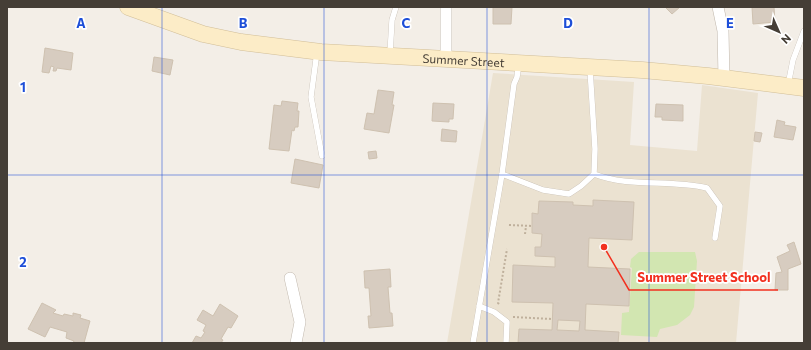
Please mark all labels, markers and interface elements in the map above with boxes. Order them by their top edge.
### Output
north arrow [759,12,799,52]
text: A [76,15,86,31]
text: B [239,15,248,31]
text: C [402,15,411,31]
text: D [563,15,573,31]
text: E [726,15,734,31]
text: N [779,32,794,47]
street label: Summer Street [422,51,505,69]
text: 1 [20,79,26,95]
text: 2 [19,254,27,270]
callout: Summer Street School [629,265,778,290]
text: Summer Street School [637,269,771,285]

